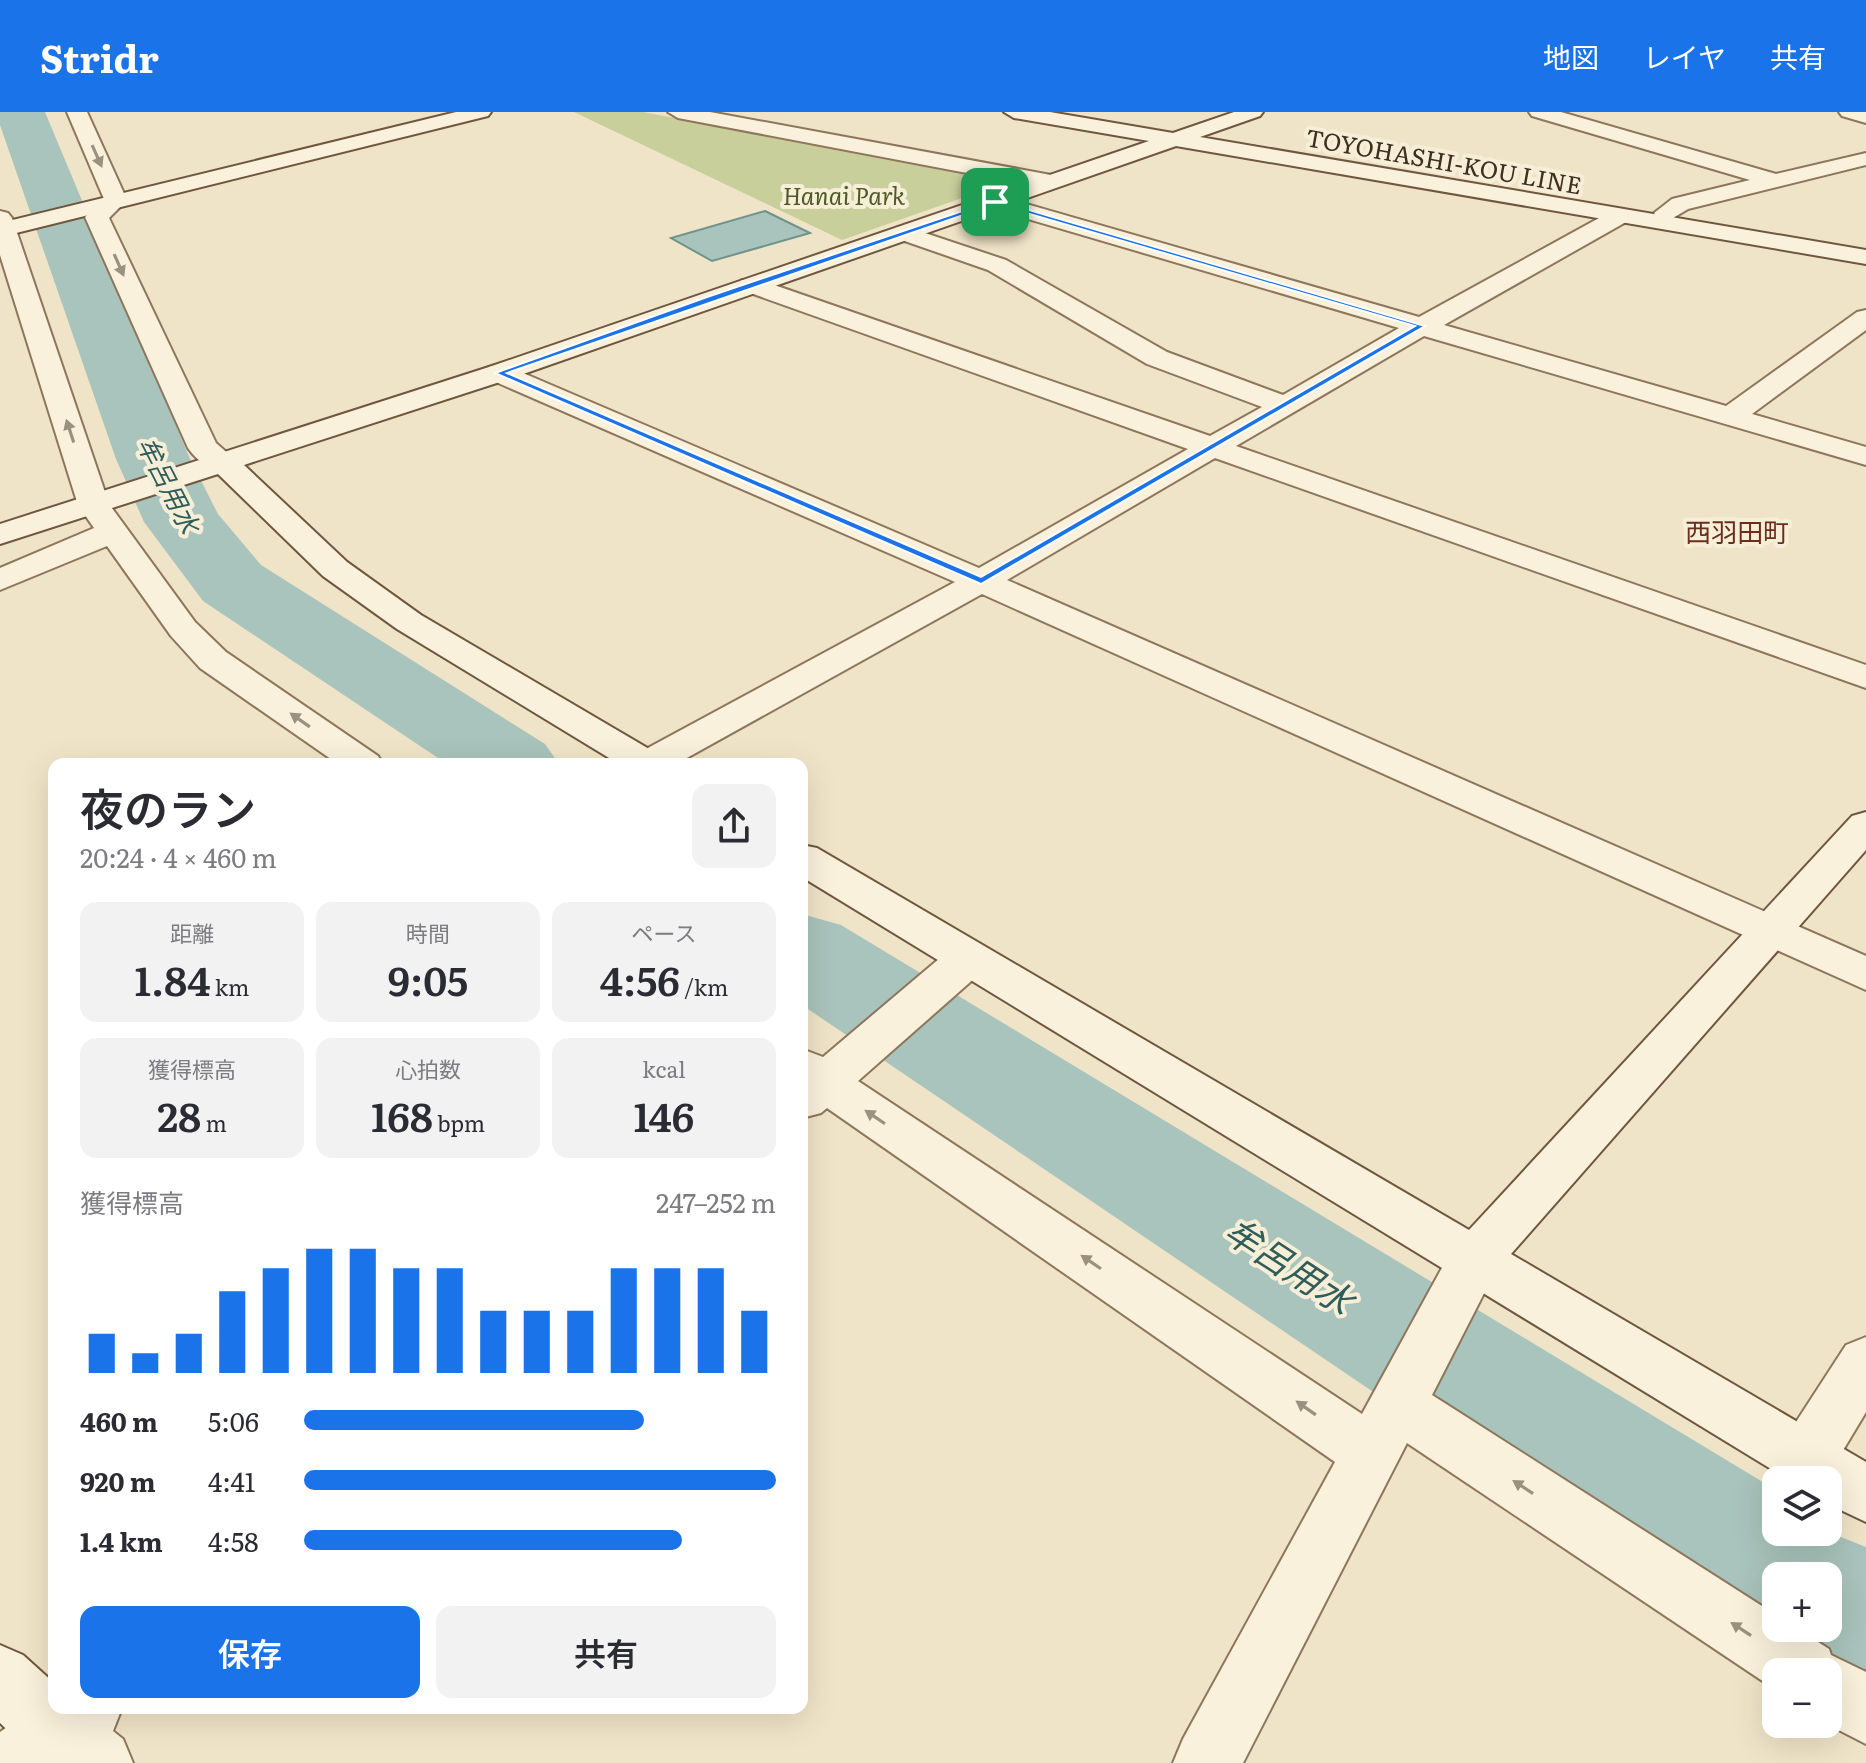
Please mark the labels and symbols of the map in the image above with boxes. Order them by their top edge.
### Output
street label: TOYOHASHI-KOU LINE [1303,119,1585,201]
one-way arrow [90,144,103,168]
pin [961,168,1029,236]
park label: Hanai Park [783,177,906,212]
one-way arrow [112,253,125,276]
one-way arrow [64,419,76,443]
water label: 牟呂用水 [129,429,212,542]
district label: 西羽田町 [1685,511,1789,550]
one-way arrow [290,713,311,728]
one-way arrow [865,1110,886,1125]
water label: 牟呂用水 [1215,1203,1368,1328]
one-way arrow [1080,1255,1101,1270]
one-way arrow [1296,1401,1317,1416]
one-way arrow [1512,1481,1534,1495]
one-way arrow [1730,1622,1751,1637]

